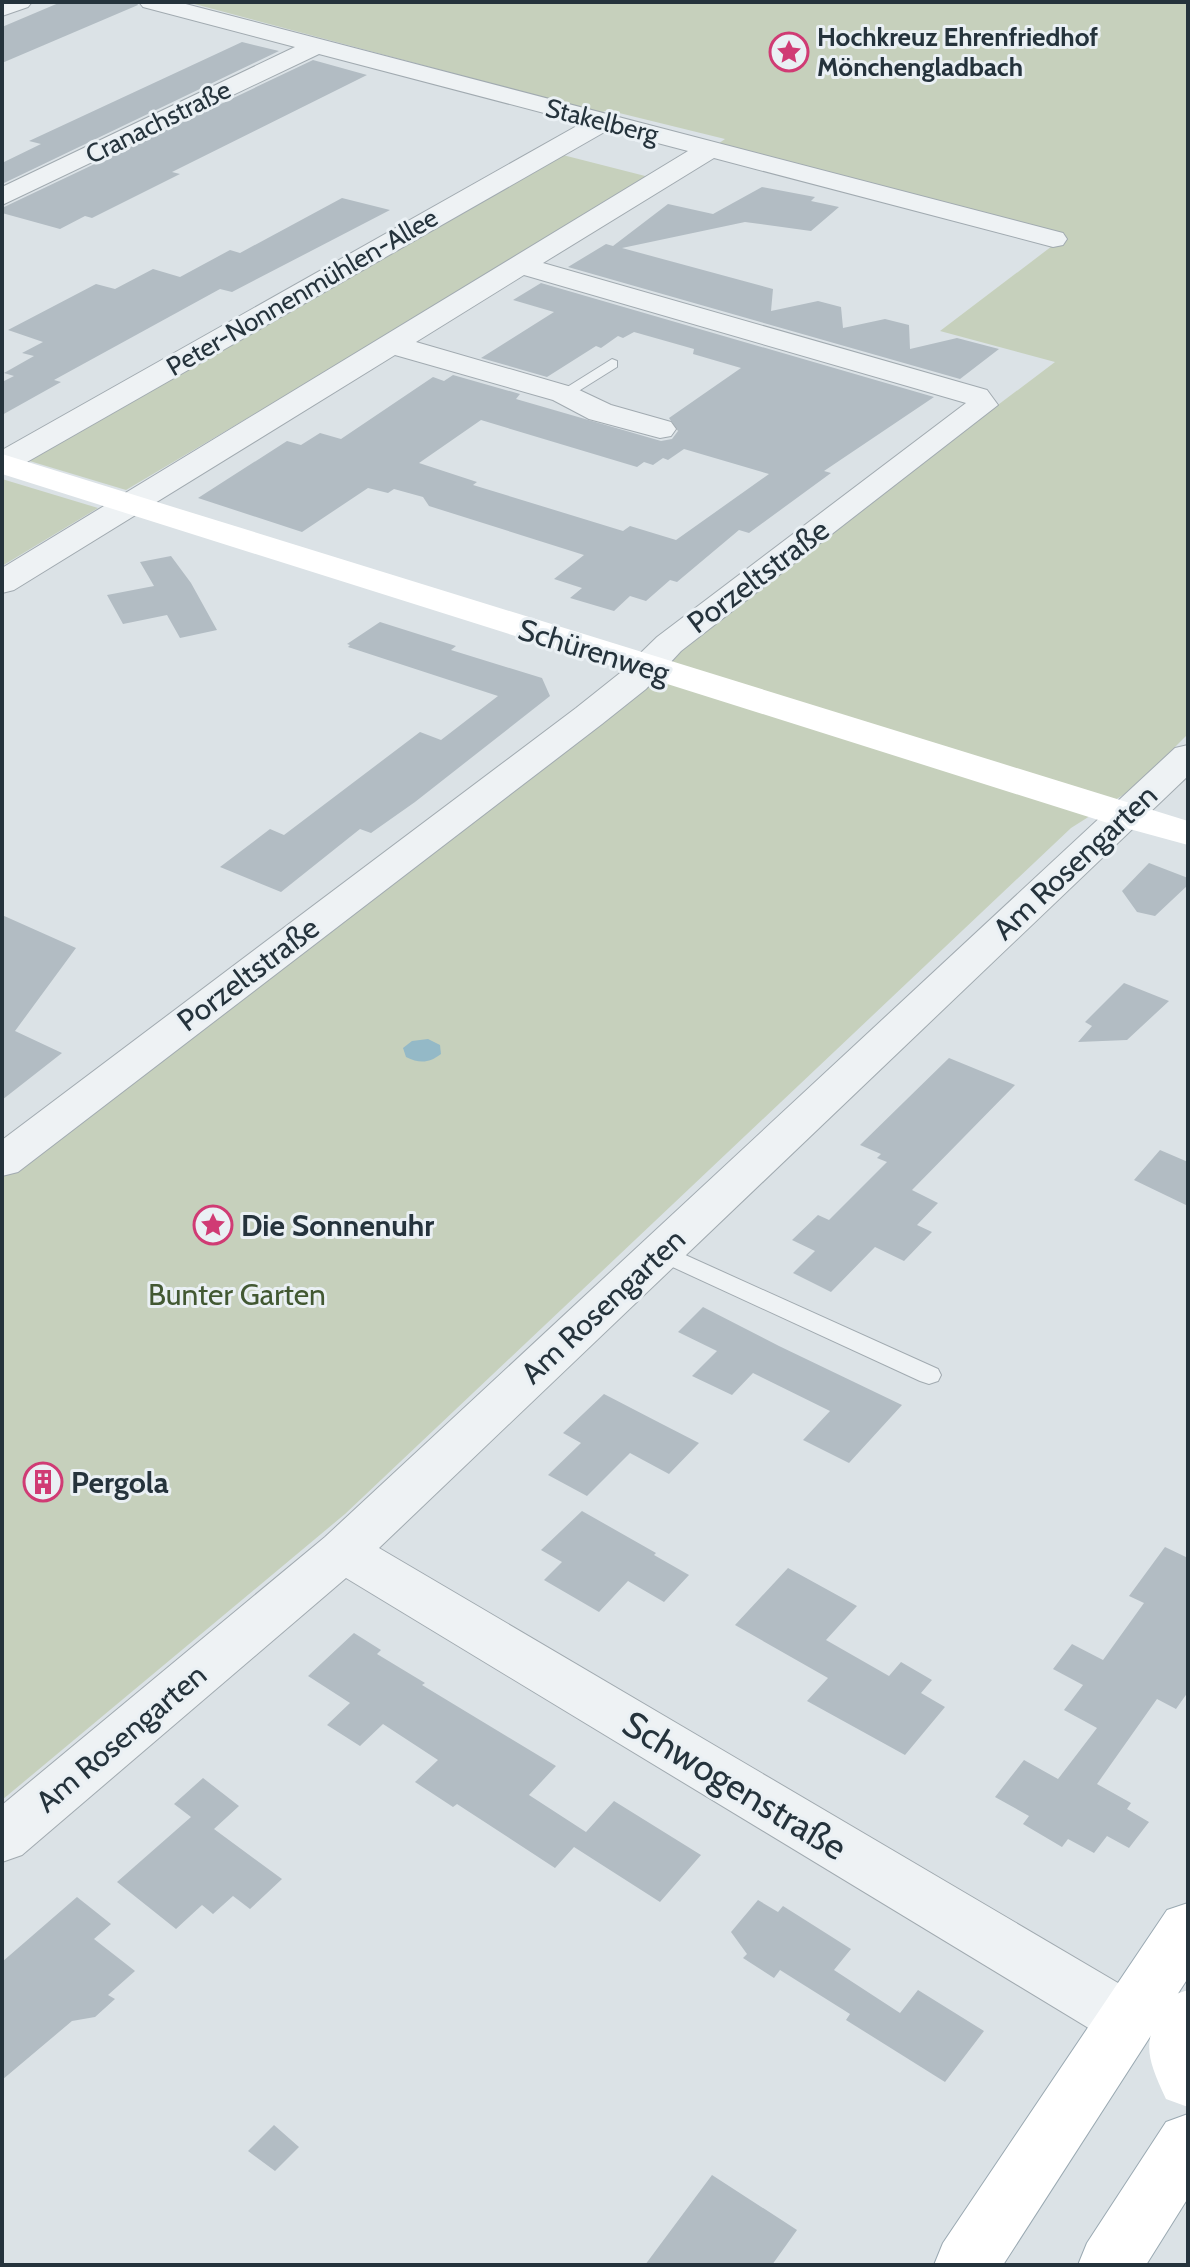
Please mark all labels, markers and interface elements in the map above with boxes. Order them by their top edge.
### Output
place label: Hochkreuz Ehrenfriedhof Mönchengladbach [817,21,1098,83]
place icon: Hochkreuz Ehrenfriedhof Mönchengladbach [768,31,810,73]
street label: Cranachstraße [80,73,236,171]
street label: Stakelberg [542,92,663,151]
street label: Peter-Nonnenmühlen-Allee [161,201,443,383]
street label: Porzeltstraße [680,511,836,641]
street label: Schürenweg [514,611,675,692]
street label: Am Rosengarten [985,776,1165,948]
street label: Porzeltstraße [170,909,326,1039]
place icon: Die Sonnenuhr [192,1204,234,1246]
place label: Die Sonnenuhr [241,1207,434,1244]
street label: Am Rosengarten [513,1220,693,1392]
park label: Bunter Garten [148,1276,326,1313]
building icon: Pergola [22,1461,64,1503]
place label: Pergola [71,1464,169,1501]
street label: Am Rosengarten [28,1656,214,1820]
street label: Schwogenstraße [615,1701,855,1869]

